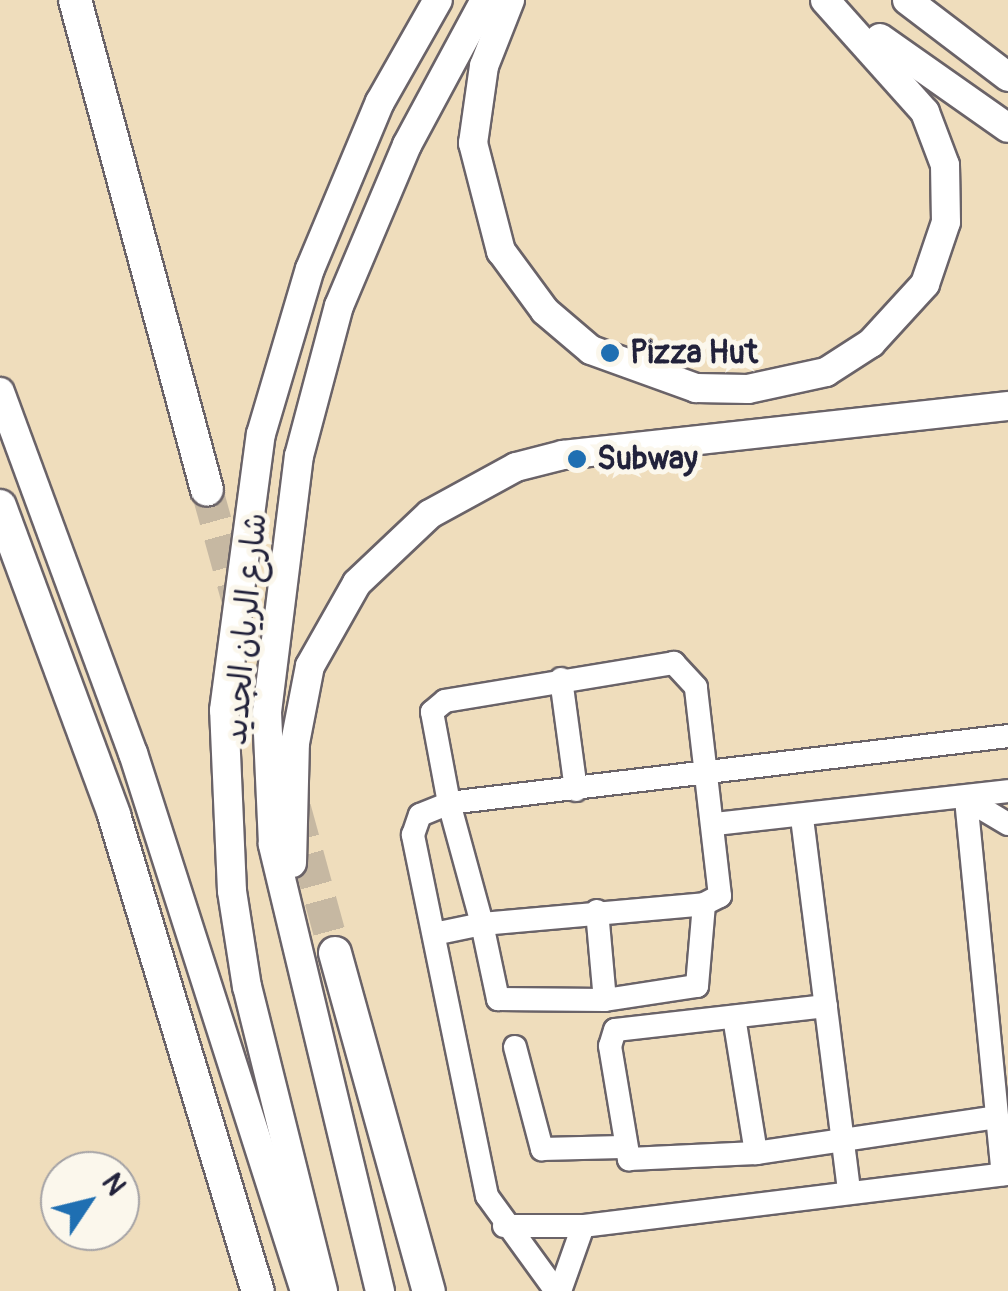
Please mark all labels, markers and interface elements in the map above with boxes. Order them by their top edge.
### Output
place label: Pizza Hut [630,334,758,372]
marker: Pizza Hut [599,342,621,364]
place label: Subway [597,440,698,478]
marker: Subway [566,448,588,470]
street label: شارع الريان الجديد [217,511,275,747]
north arrow [40,1151,140,1251]
text: N [94,1167,133,1202]

